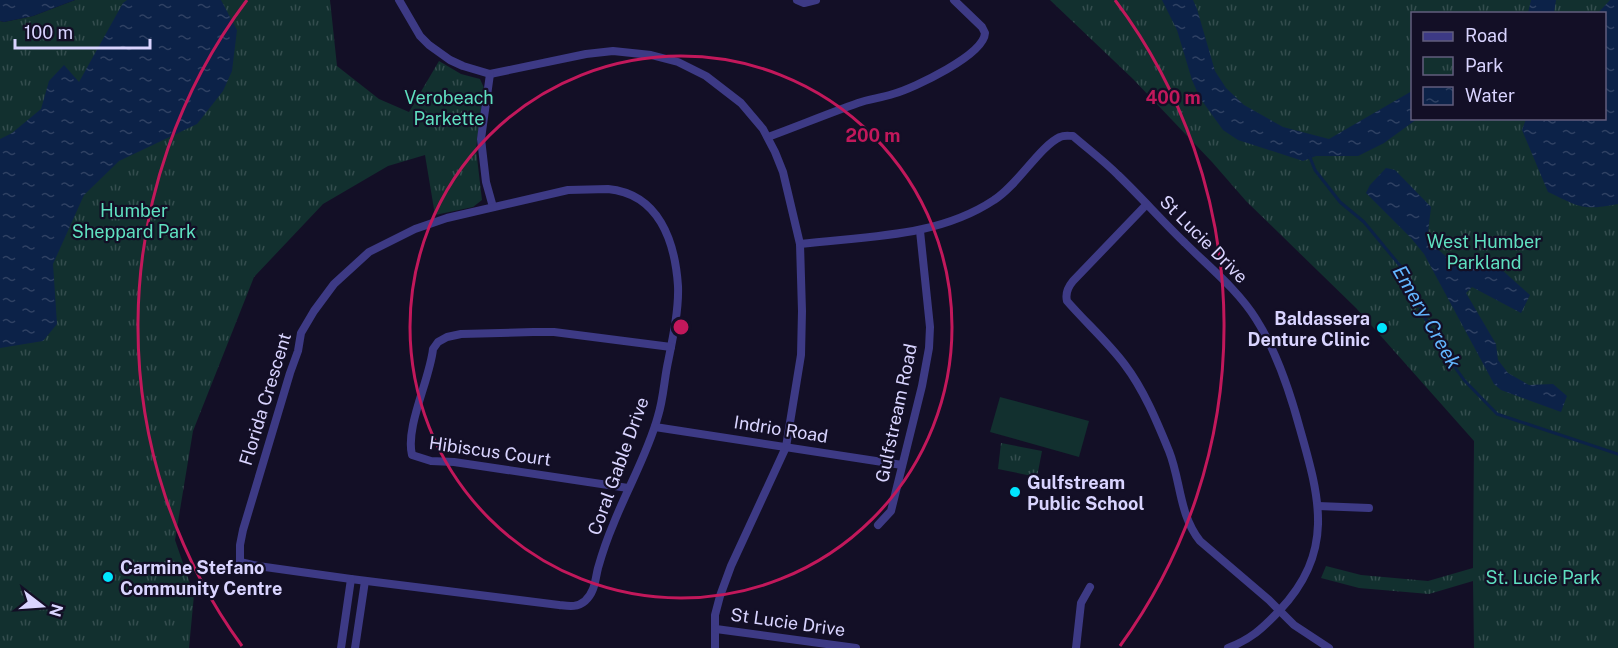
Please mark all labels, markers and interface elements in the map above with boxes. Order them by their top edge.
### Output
scale bar [15,12,150,50]
legend [1411,12,1606,120]
text: 100 m [24,22,73,43]
text: Road [1465,25,1508,46]
text: Park [1465,55,1503,76]
text: Water [1465,85,1515,106]
park label: Verobeach Parkette [404,87,494,129]
text: 400 m [1145,87,1201,108]
text: 200 m [846,125,900,146]
street label: St Lucie Drive [1156,191,1252,287]
park label: Humber Sheppard Park [72,200,196,242]
park label: West Humber Parkland [1427,231,1541,273]
water label: Emery Creek [1388,261,1466,373]
place label: Baldassera Denture Clinic [1247,308,1370,350]
centre of rings [671,317,691,337]
marker: Baldassera Denture Clinic [1375,321,1389,335]
street label: Florida Crescent [235,330,295,468]
street label: Gulfstream Road [871,342,921,484]
street label: Coral Gable Drive [583,394,653,538]
street label: Indrio Road [732,411,830,447]
street label: Hibiscus Court [428,432,552,470]
place label: Gulfstream Public School [1027,472,1144,514]
marker: Gulfstream Public School [1008,485,1022,499]
place label: Carmine Stefano Community Centre [120,557,282,599]
park label: St. Lucie Park [1486,567,1600,588]
marker: Carmine Stefano Community Centre [101,570,115,584]
north arrow [12,576,72,636]
text: N [45,601,67,619]
street label: St Lucie Drive [729,604,847,640]

